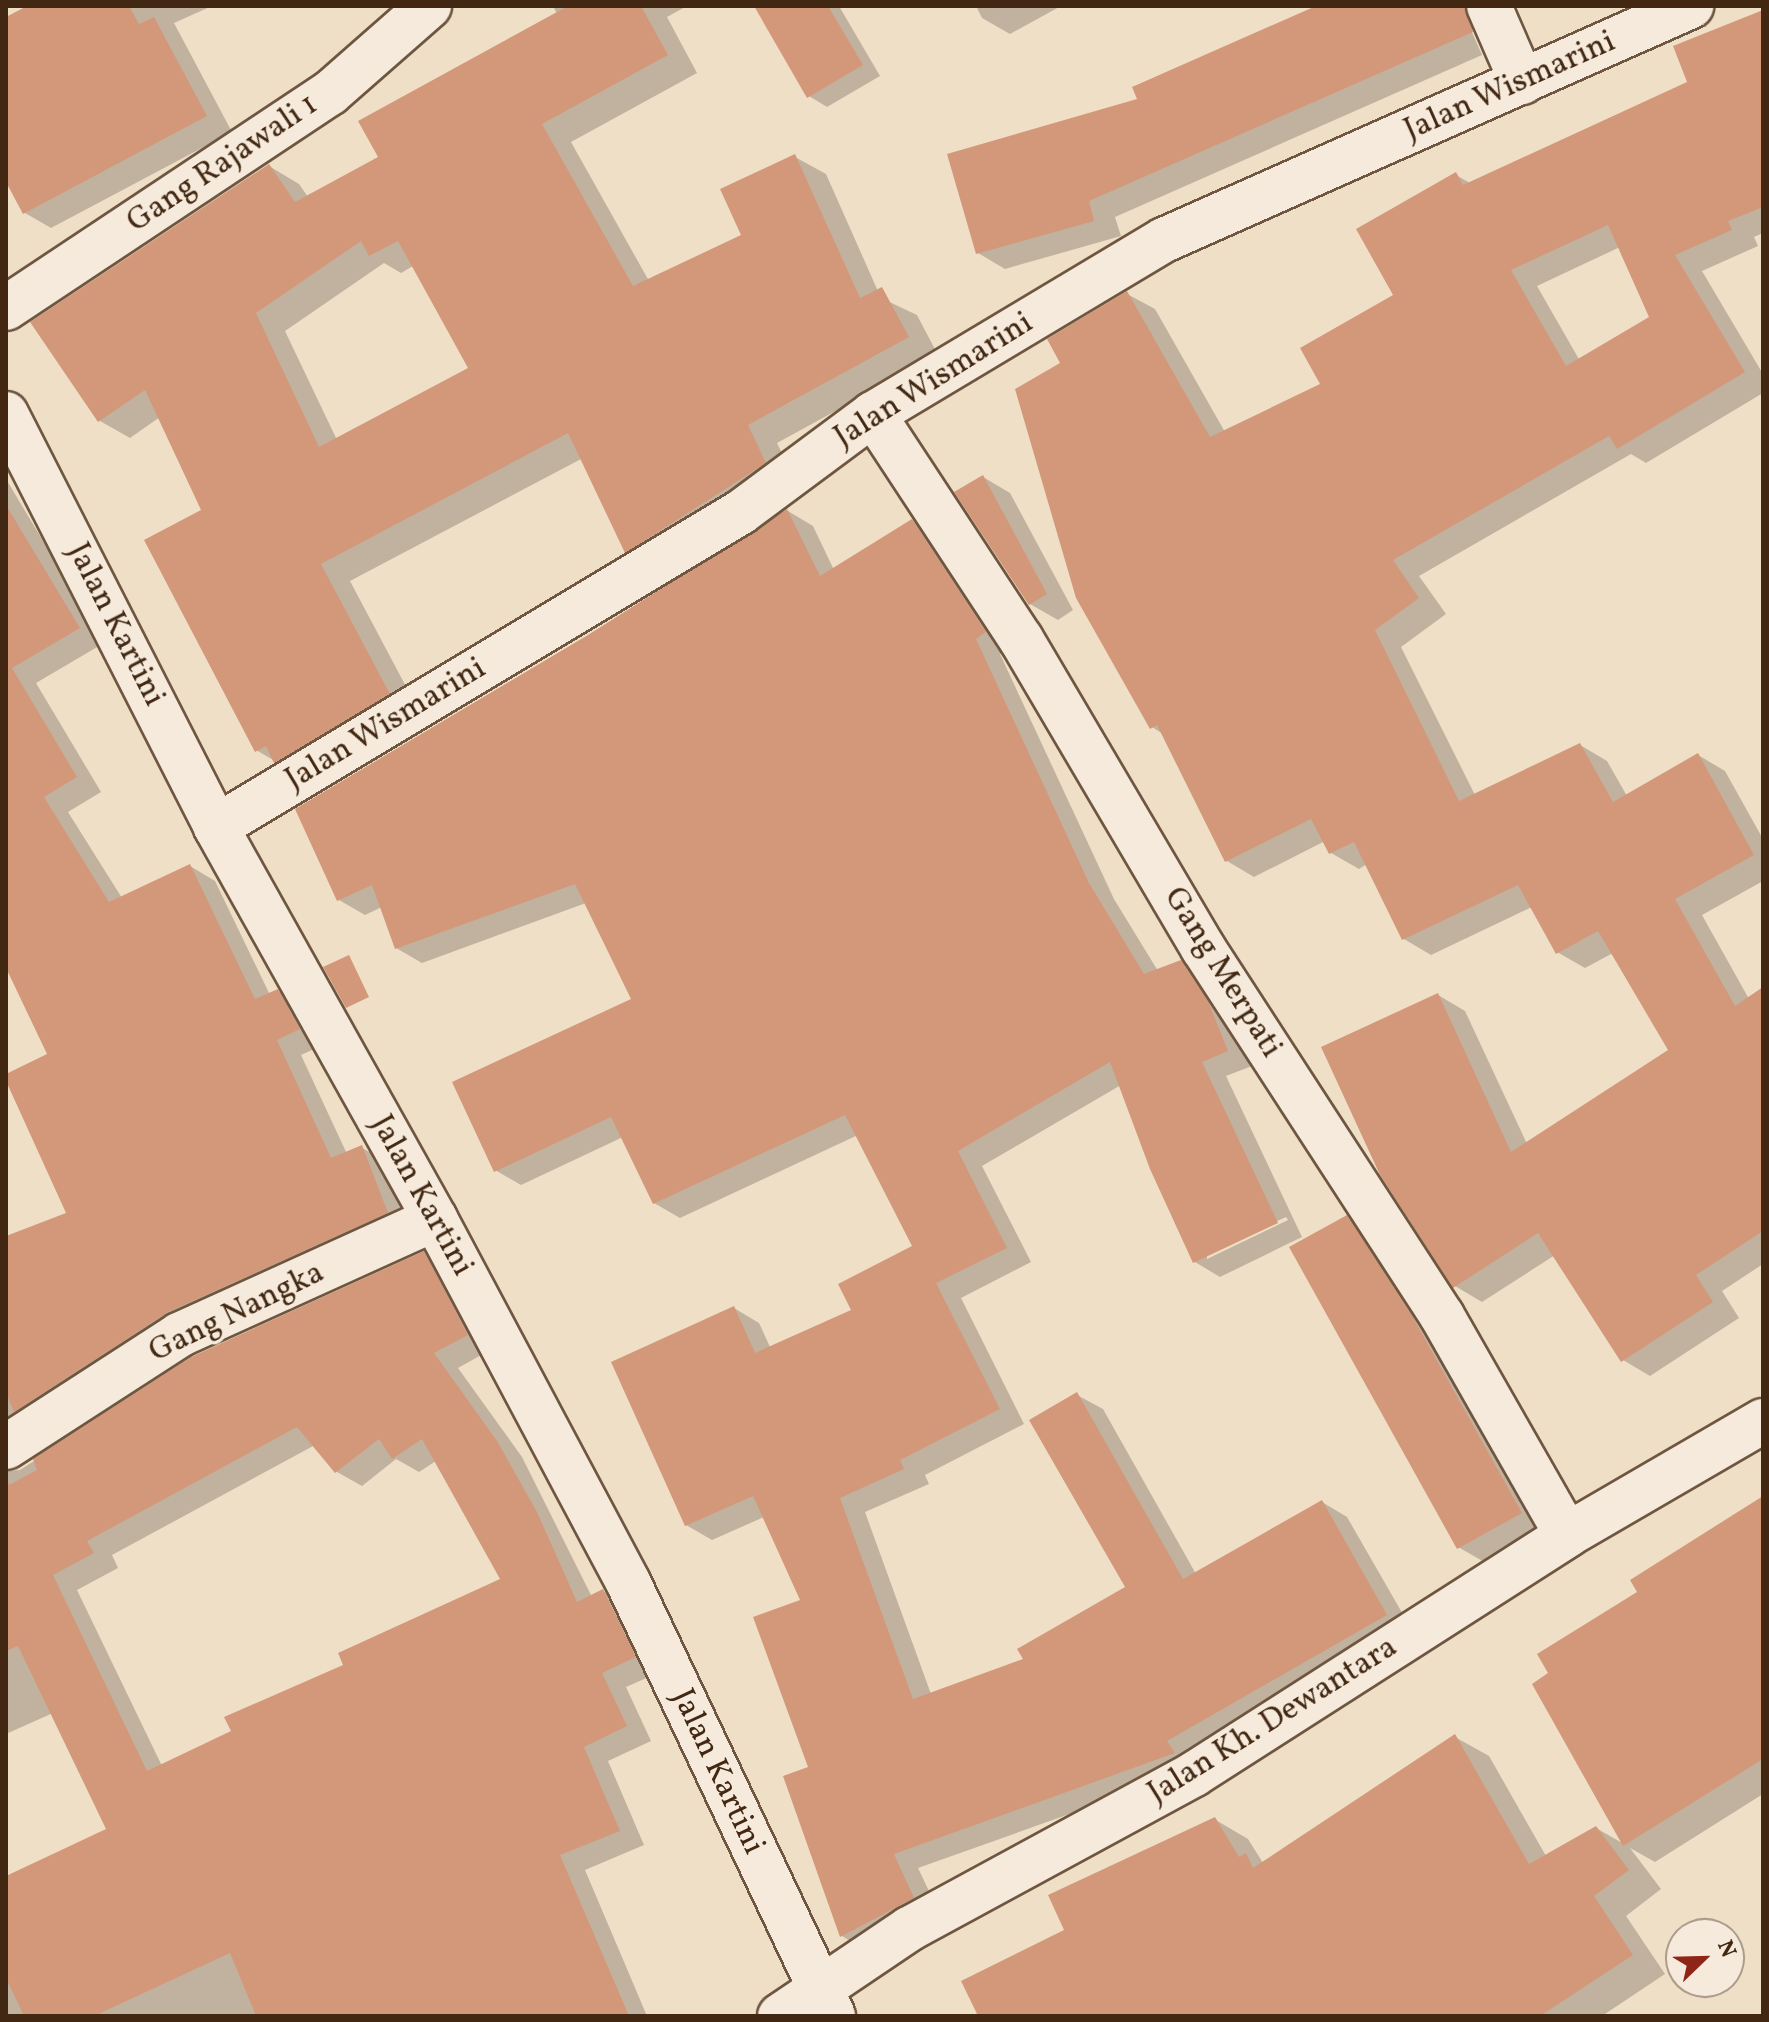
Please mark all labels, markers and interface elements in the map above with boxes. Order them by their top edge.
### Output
street label: Jalan Wismarini [1398,23,1622,151]
street label: Gang Rajawali 1 [120,86,326,242]
street label: Jalan Wismarini [827,304,1041,458]
street label: Jalan Kartini [57,537,173,713]
street label: Jalan Wismarini [278,650,494,800]
street label: Gang Merpati [1154,881,1290,1065]
street label: Jalan Kartini [361,1109,481,1283]
street label: Gang Nangka [143,1254,331,1372]
street label: Jalan Kh. Dewantara [1141,1629,1405,1813]
street label: Jalan Kartini [662,1683,772,1861]
north arrow [1665,1918,1745,1998]
text: N [1708,1936,1743,1963]

